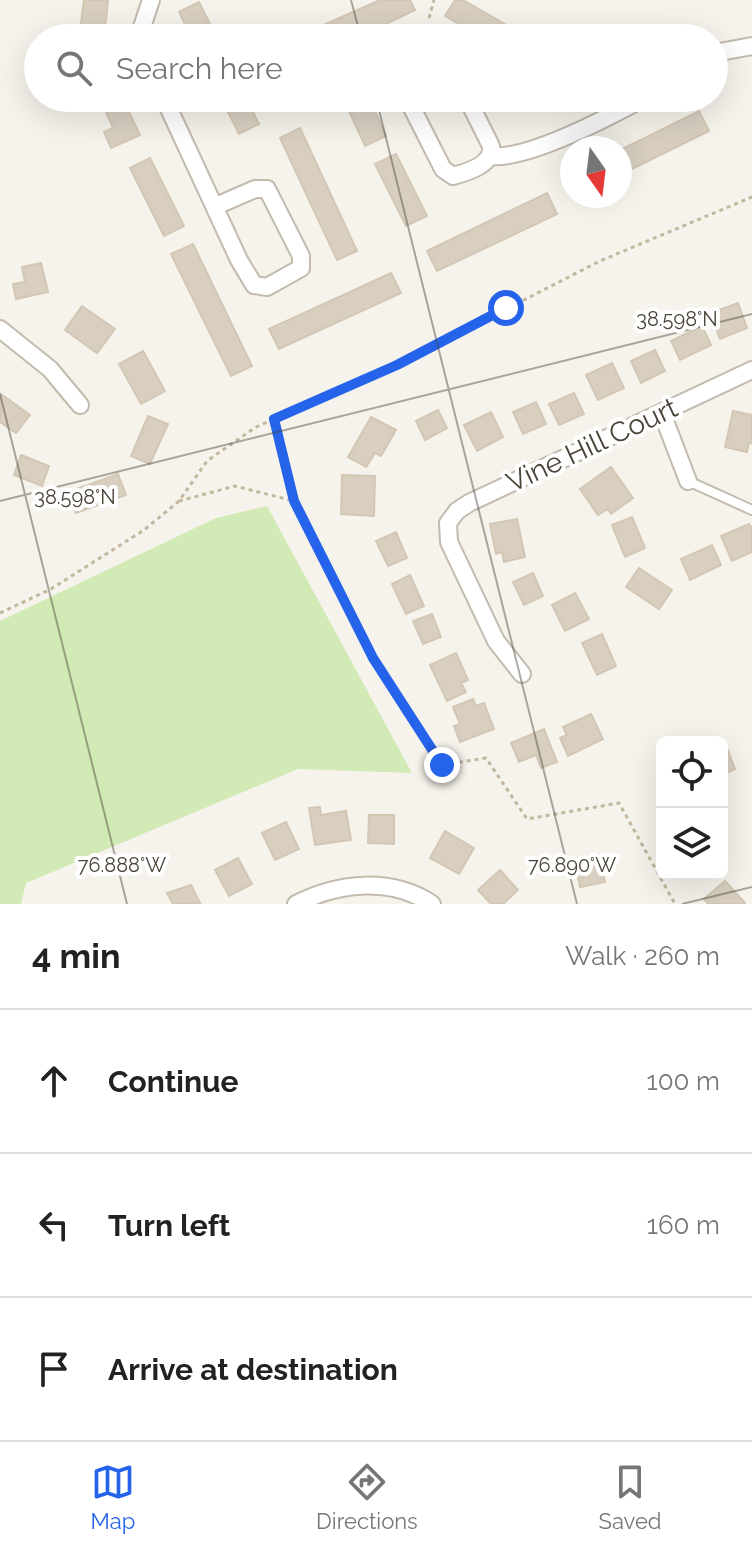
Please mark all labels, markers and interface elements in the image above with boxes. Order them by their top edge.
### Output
search box [24,24,728,112]
icon: search [52,46,96,90]
text: Search here [116,51,283,86]
north arrow [560,136,632,208]
route start [488,290,524,326]
text: 38.598°N [636,307,718,331]
street label: Vine Hill Court [501,391,683,499]
text: 38.598°N [34,485,116,509]
map controls [656,736,728,880]
button: locate [656,736,728,808]
route end [424,747,460,783]
button: layers [656,808,728,880]
text: 76.888°W [78,853,166,877]
text: 76.890°W [528,853,616,877]
text: 4 min [32,936,120,976]
text: Walk · 260 m [565,941,720,971]
icon: ahead [32,1059,76,1103]
text: Continue [108,1064,239,1099]
text: 100 m [647,1066,720,1096]
icon: left [32,1203,76,1247]
text: Turn left [108,1208,230,1243]
text: 160 m [647,1210,720,1240]
icon: arrive [32,1347,76,1391]
text: Arrive at destination [108,1352,398,1387]
tab: Map [90,1460,135,1534]
tab: Directions [316,1460,418,1534]
tab: Saved [599,1460,662,1534]

